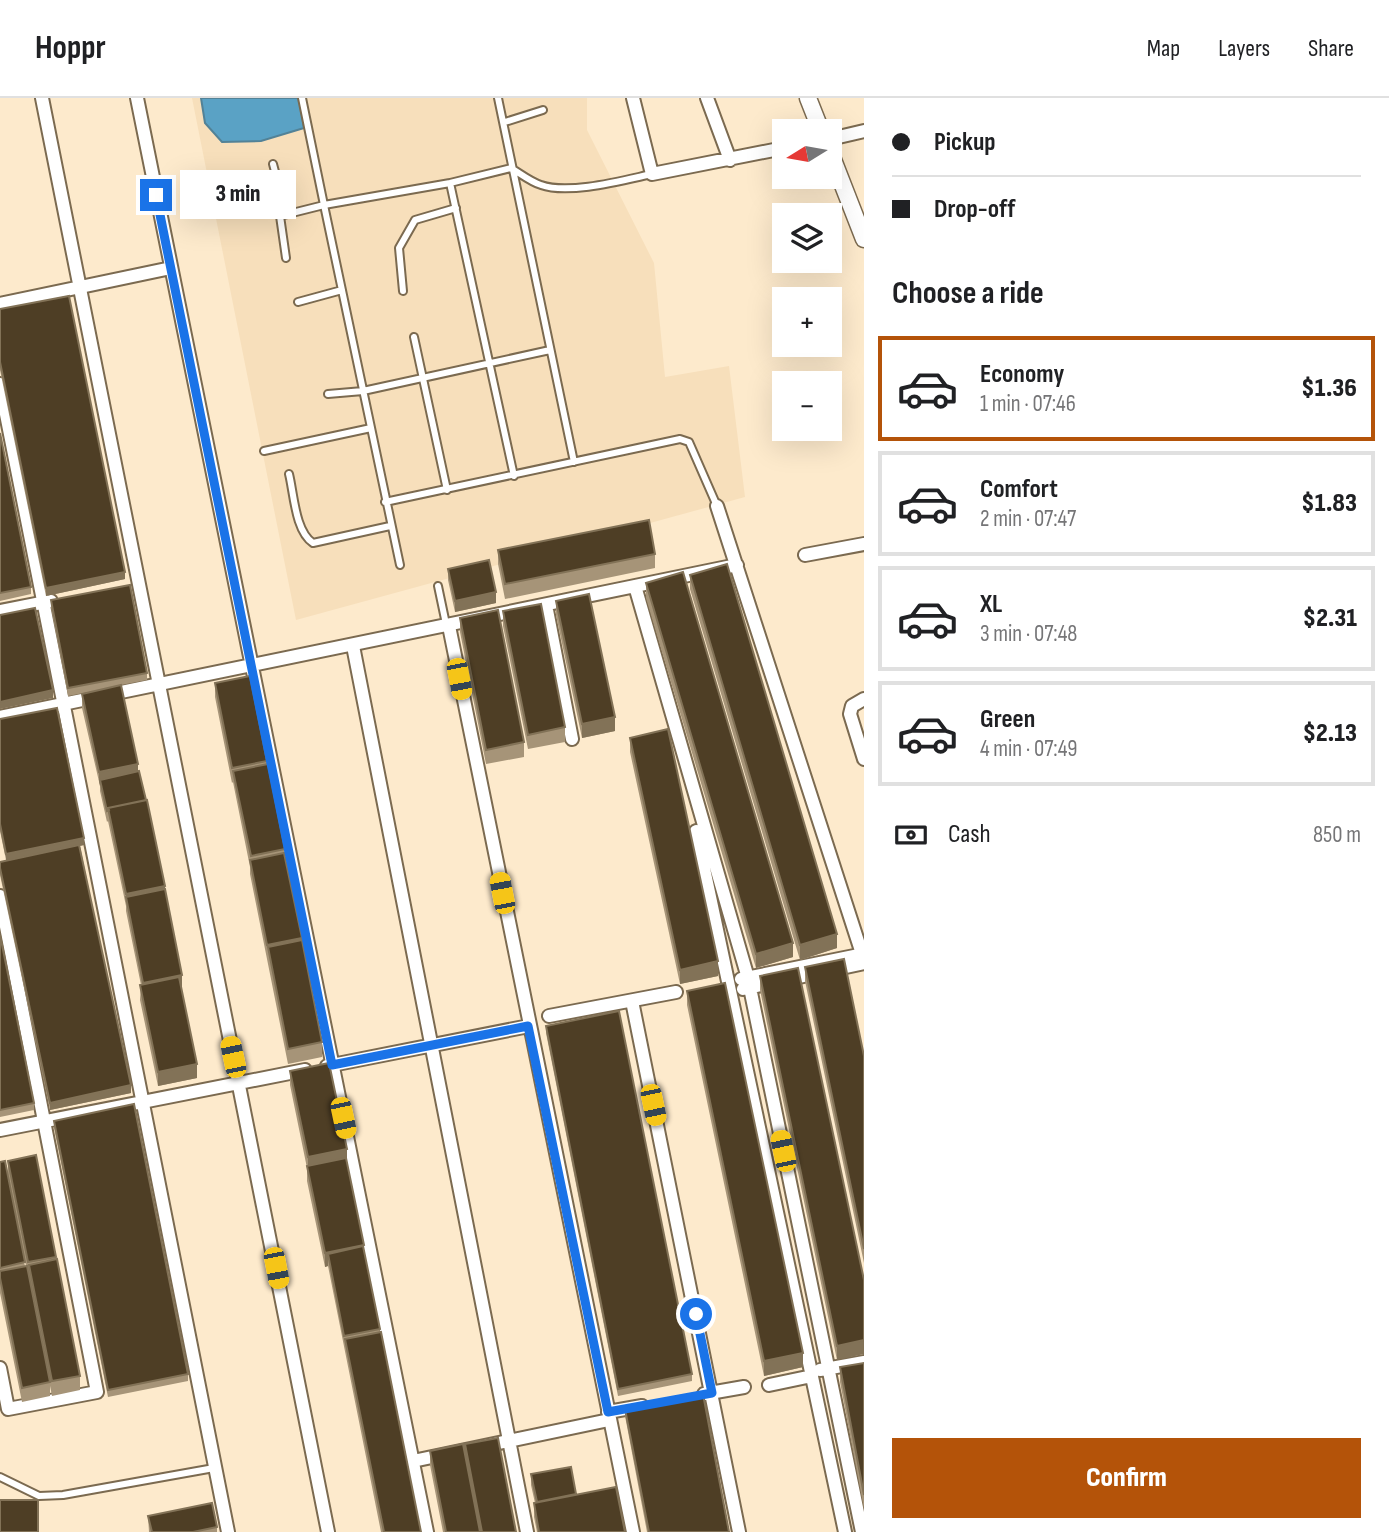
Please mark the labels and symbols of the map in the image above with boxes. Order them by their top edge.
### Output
north arrow [772,119,842,189]
callout: 3 min [180,170,296,220]
route end [140,179,172,211]
car [445,656,474,702]
car [488,870,517,916]
car [219,1034,248,1080]
car [639,1082,668,1128]
car [329,1095,358,1141]
car [769,1128,798,1174]
car [262,1245,291,1291]
route start [680,1298,712,1330]

